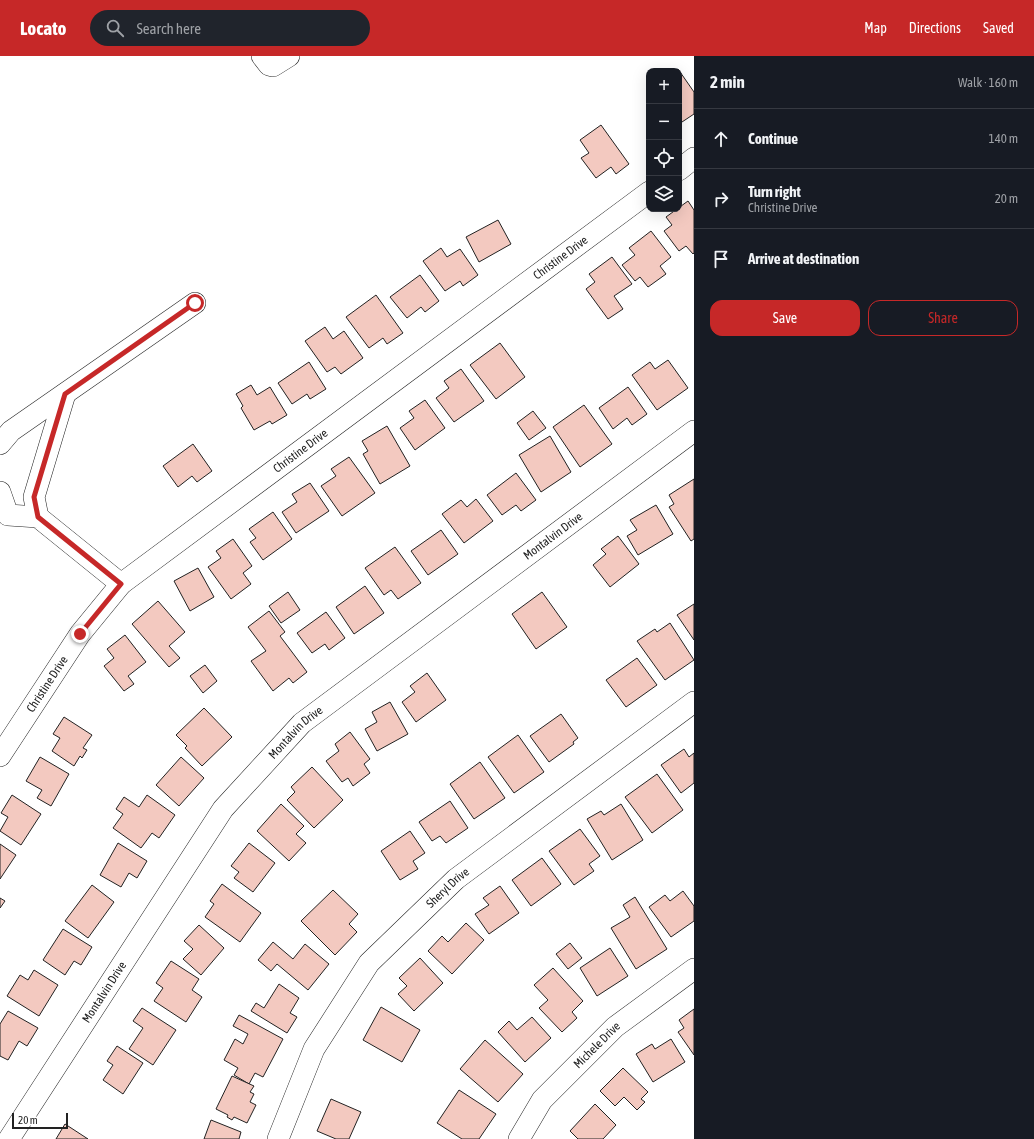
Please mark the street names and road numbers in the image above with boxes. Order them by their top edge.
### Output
street label: Christine Drive [531,233,591,282]
street label: Christine Drive [270,426,330,476]
street label: Montalvin Drive [521,510,585,563]
street label: Christine Drive [24,653,71,715]
street label: Montalvin Drive [266,703,325,762]
street label: Sheryl Drive [423,865,472,911]
street label: Montalvin Drive [79,959,129,1025]
street label: Michele Drive [571,1019,623,1071]

